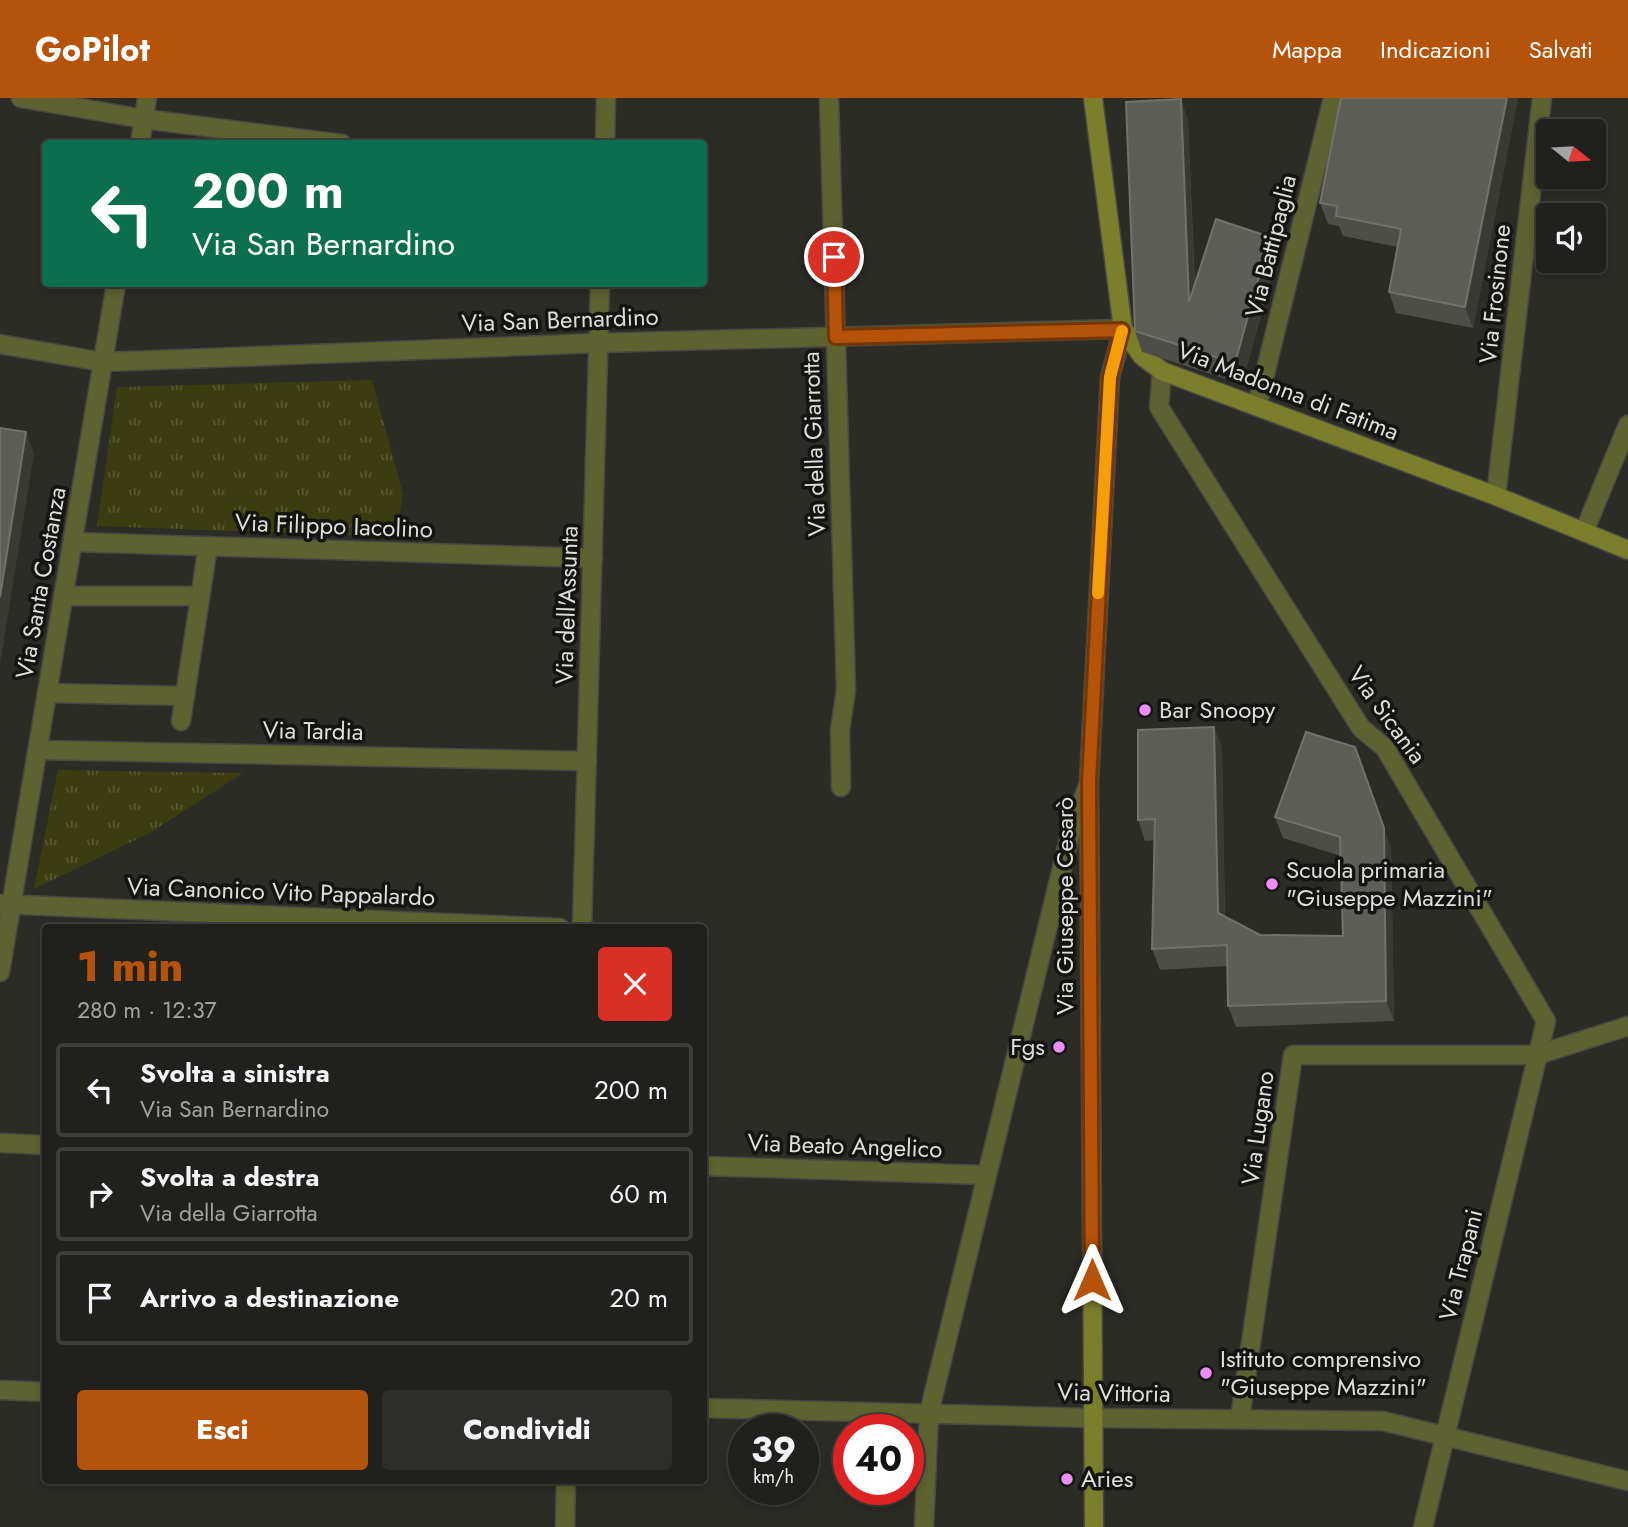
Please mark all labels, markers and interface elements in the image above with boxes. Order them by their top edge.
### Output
text: GoPilot [35,26,150,73]
text: Mappa [1272,32,1342,67]
text: Indicazioni [1380,32,1491,67]
text: Salvati [1529,32,1593,67]
north arrow [1536,119,1606,189]
map controls [1536,119,1606,273]
text: 200 m [192,156,344,226]
icon: left [77,168,168,259]
street label: Via Battipaglia [1236,171,1305,321]
button: sound [1536,203,1606,273]
text: Via San Bernardino [192,221,455,267]
street label: Via Frosinone [1470,223,1519,365]
pin [804,227,864,287]
icon: arrive [815,238,853,276]
street label: Via San Bernardino [461,299,659,340]
street label: Via Madonna di Fatima [1172,332,1404,449]
street label: Via della Giarrotta [793,351,834,537]
street label: Via Santa Costanza [6,484,75,682]
street label: Via Filippo Iacolino [234,505,434,546]
street label: Via dell'Assunta [546,525,587,685]
street label: Via Sicania [1340,658,1435,771]
place label: Bar Snoopy [1159,692,1276,727]
marker: Bar Snoopy [1137,702,1153,718]
street label: Via Tardia [262,712,364,749]
street label: Via Giuseppe Cesarò [1047,797,1082,1015]
place label: Scuola primaria "Giuseppe Mazzini" [1286,852,1493,915]
street label: Via Canonico Vito Pappalardo [126,869,436,914]
marker: Scuola primaria "Giuseppe Mazzini" [1264,876,1280,892]
text: 1 min [77,936,183,997]
button: close [598,947,672,1021]
text: 280 m · 12:37 [77,993,217,1027]
place label: Fgs [1010,1029,1045,1064]
marker: Fgs [1051,1039,1067,1055]
text: Svolta a sinistra [140,1054,330,1092]
street label: Via Lugano [1232,1069,1283,1187]
icon: left [81,1071,119,1109]
text: 200 m [594,1071,668,1109]
text: Via San Bernardino [140,1092,329,1126]
street label: Via Beato Angelico [747,1125,943,1166]
text: Svolta a destra [140,1158,320,1196]
icon: right [81,1175,119,1213]
text: 60 m [609,1175,668,1213]
text: Via della Giarrotta [140,1196,318,1230]
street label: Via Trapani [1430,1205,1491,1324]
position arrow [1055,1243,1129,1317]
icon: arrive [81,1279,119,1317]
text: Arrivo a destinazione [140,1279,399,1317]
text: 20 m [610,1279,668,1317]
place label: Istituto comprensivo "Giuseppe Mazzini" [1220,1341,1427,1404]
marker: Istituto comprensivo "Giuseppe Mazzini" [1198,1365,1214,1381]
street label: Via Vittoria [1057,1374,1171,1411]
button: Esci [77,1390,368,1470]
button: Condividi [382,1390,672,1470]
speed limit sign: 40 [833,1414,924,1505]
text: 39 [751,1425,796,1475]
place label: Aries [1081,1461,1133,1496]
text: km/h [753,1464,794,1490]
marker: Aries [1059,1471,1075,1487]

